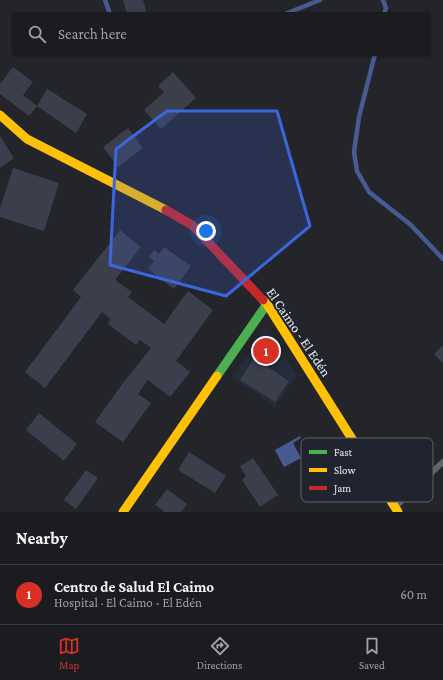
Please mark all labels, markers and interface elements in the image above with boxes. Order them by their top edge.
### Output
search box [12,12,431,56]
icon: search [26,23,48,45]
text: Search here [58,26,127,42]
your location [196,221,216,241]
street label: El Caimo - El Edén [263,285,335,380]
pin: 1 [253,336,279,366]
legend [301,438,433,502]
text: Fast [334,446,353,458]
text: Slow [334,464,356,476]
text: Jam [333,482,351,495]
text: Nearby [16,529,68,548]
text: Centro de Salud El Caimo [54,579,214,595]
text: 1 [27,587,31,602]
text: 60 m [400,587,427,602]
text: Hospital · El Caimo - El Edén [54,595,202,610]
tab: Map [58,635,80,671]
tab: Directions [197,635,242,671]
tab: Saved [359,635,385,671]

